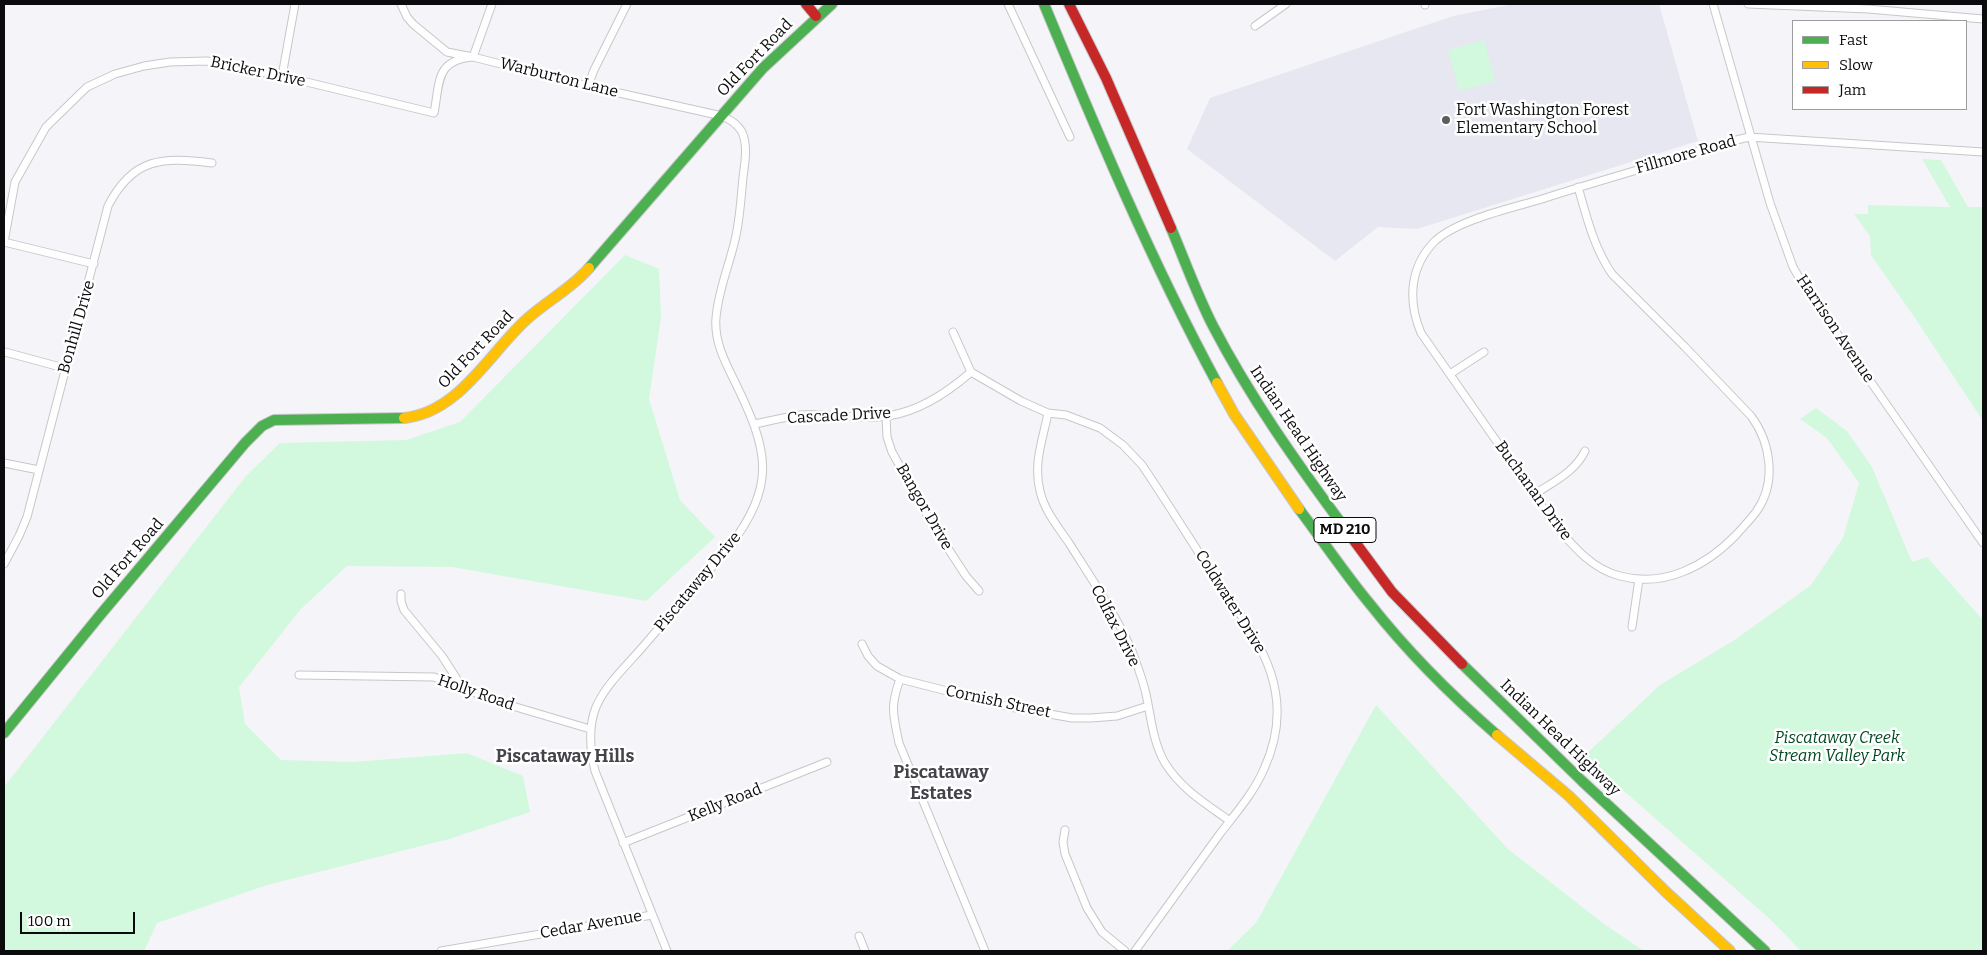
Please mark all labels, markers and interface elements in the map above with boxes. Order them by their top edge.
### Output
street label: Old Fort Road [713,15,797,101]
legend [1792,20,1967,110]
text: Fast [1839,31,1868,49]
street label: Bricker Drive [209,53,307,91]
street label: Warburton Lane [498,54,620,102]
text: Slow [1839,56,1873,74]
text: Jam [1839,81,1866,99]
place label: Fort Washington Forest Elementary School [1456,101,1629,139]
marker: Fort Washington Forest Elementary School [1440,114,1452,126]
street label: Fillmore Road [1634,132,1738,178]
street label: Harrison Avenue [1792,271,1878,387]
street label: Bonhill Drive [55,278,99,376]
street label: Old Fort Road [434,307,518,393]
street label: Indian Head Highway [1245,362,1351,506]
street label: Cascade Drive [787,404,891,428]
street label: Buchanan Drive [1490,438,1576,544]
street label: Bangor Drive [892,460,956,554]
street label: Old Fort Road [88,515,168,603]
road number: MD 210 [1314,518,1376,542]
street label: Piscataway Drive [651,528,745,636]
street label: Coldwater Drive [1191,547,1269,657]
street label: Colfax Drive [1086,582,1144,670]
street label: Holly Road [435,671,517,715]
street label: Indian Head Highway [1496,676,1624,800]
street label: Cornish Street [944,682,1052,722]
park label: Piscataway Creek Stream Valley Park [1769,729,1905,767]
district label: Piscataway Hills [496,746,634,768]
district label: Piscataway Estates [893,762,989,804]
street label: Kelly Road [685,780,765,826]
scale bar [22,902,138,934]
street label: Cedar Avenue [539,907,643,943]
text: 100 m [28,912,71,930]

